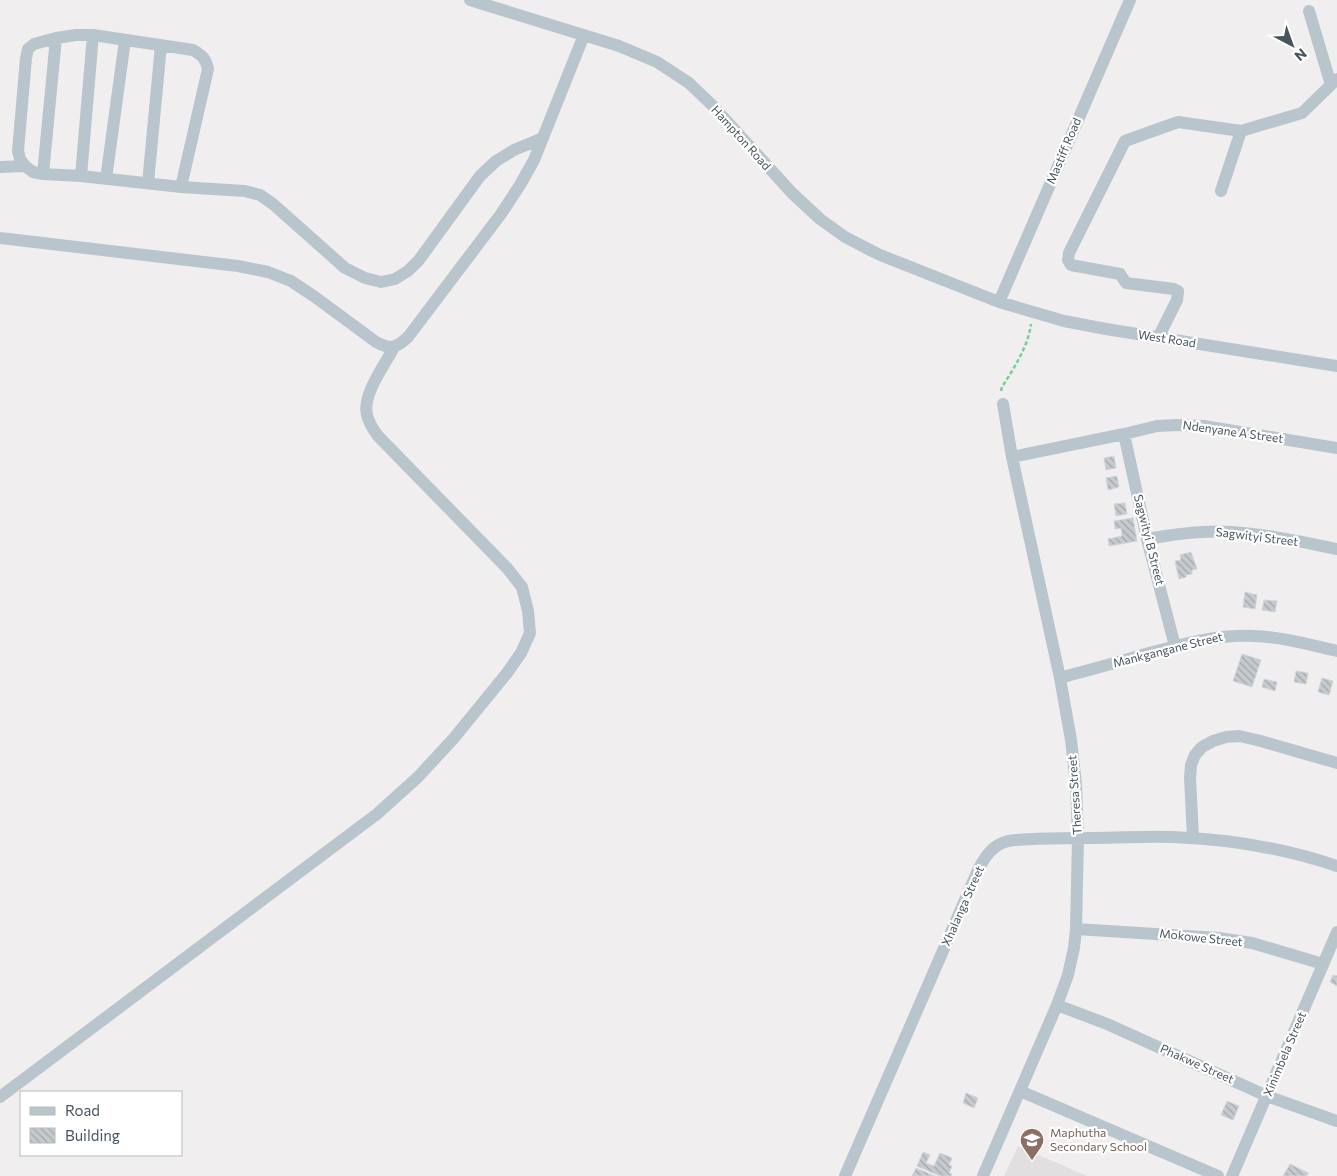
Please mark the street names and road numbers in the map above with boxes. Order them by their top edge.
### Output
street label: Hampton Road [709,102,774,173]
street label: Mastiff Road [1043,115,1083,186]
street label: West Road [1137,327,1197,350]
street label: Ndenyane A Street [1182,417,1284,445]
street label: Sagwityi B Street [1132,493,1168,587]
street label: Sagwityi Street [1215,524,1299,548]
street label: Mankgangane Street [1111,629,1224,669]
street label: Theresa Street [1064,755,1084,835]
street label: Xhalanga Street [938,863,986,948]
street label: Mokowe Street [1159,926,1244,948]
street label: Xinimbela Street [1260,1009,1308,1098]
street label: Phakwe Street [1158,1041,1236,1086]

